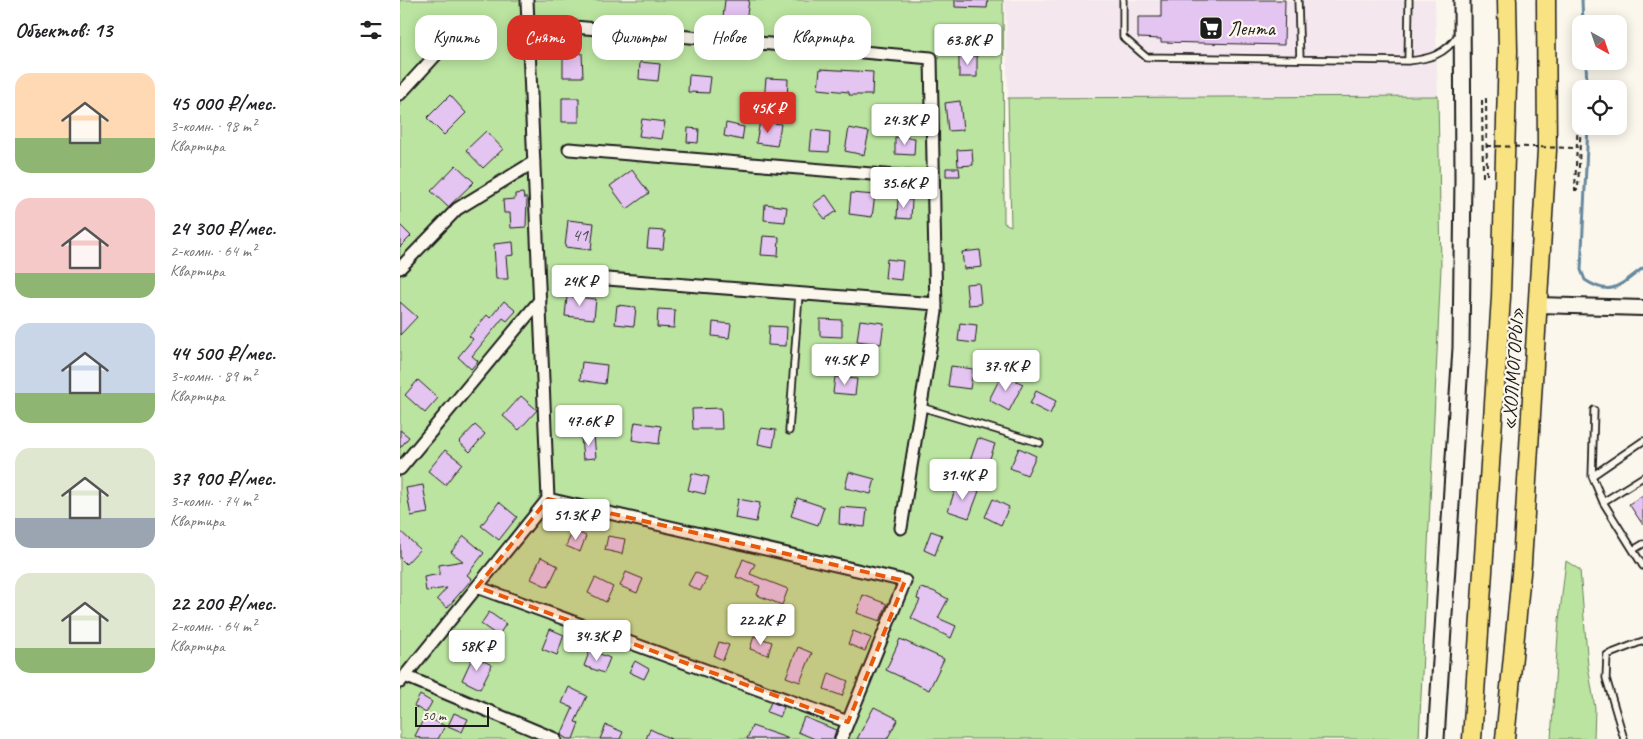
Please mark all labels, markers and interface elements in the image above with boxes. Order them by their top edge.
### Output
chip: Купить [415,15,497,60]
chip: Снять [507,15,582,60]
chip: Фильтры [592,15,684,60]
chip: Новое [694,15,764,60]
chip: Квартира [774,15,871,60]
supermarket icon: Лента [1198,15,1224,41]
north arrow [1572,15,1628,70]
map controls [1572,15,1627,135]
icon: filters [357,16,385,44]
place label: Лента [1228,16,1277,41]
text: Объектов: 13 [15,17,112,43]
pin: 63.8K ₽ [922,23,1014,66]
text: 63.8K ₽ [945,30,991,50]
button: locate [1572,80,1627,135]
text: 45 000 ₽/мес. [170,90,275,116]
pin: 45K ₽ [733,92,803,134]
icon: home [55,93,115,153]
text: 45K ₽ [751,98,785,118]
pin: 24.3K ₽ [859,104,951,146]
text: 24.3K ₽ [882,110,928,130]
text: 3-комн. · 98 m² [170,116,256,136]
text: Квартира [170,136,225,156]
pin: 35.6K ₽ [858,166,950,209]
text: 35.6K ₽ [881,173,927,193]
text: 24 300 ₽/мес. [170,215,276,241]
icon: home [55,218,115,278]
house number: 41 [572,224,589,246]
text: 2-комн. · 64 m² [170,241,256,261]
text: Квартира [170,261,225,281]
pin: 24K ₽ [545,264,615,307]
text: 24K ₽ [563,271,597,291]
street label: «ХОЛМОГОРЫ» [1496,306,1530,432]
text: 44 500 ₽/мес. [170,340,275,366]
icon: home [55,343,115,403]
pin: 44.5K ₽ [799,344,891,386]
text: 44.5K ₽ [823,350,867,370]
pin: 37.9K ₽ [960,350,1052,392]
text: 37.9K ₽ [984,356,1028,376]
text: 3-комн. · 89 m² [170,366,256,386]
text: Квартира [170,386,225,406]
pin: 47.6K ₽ [543,404,635,447]
text: 47.6K ₽ [566,411,612,431]
pin: 31.4K ₽ [917,458,1009,501]
text: 37 900 ₽/мес. [170,465,275,491]
text: 31.4K ₽ [940,465,986,485]
icon: home [55,468,115,528]
text: 3-комн. · 74 m² [170,491,256,511]
pin: 51.3K ₽ [530,498,622,541]
text: 51.3K ₽ [554,505,598,525]
text: Квартира [170,511,225,531]
text: 22 200 ₽/мес. [170,590,276,616]
icon: home [55,593,115,653]
pin: 22.2K ₽ [715,604,807,646]
text: 22.2K ₽ [738,610,784,630]
text: 2-комн. · 64 m² [170,616,256,636]
pin: 34.3K ₽ [551,620,643,662]
text: 34.3K ₽ [574,626,620,646]
pin: 58K ₽ [442,630,512,672]
text: Квартира [170,636,225,656]
text: 58K ₽ [460,636,494,656]
scale bar [415,704,489,727]
text: 50 m [422,707,446,724]

